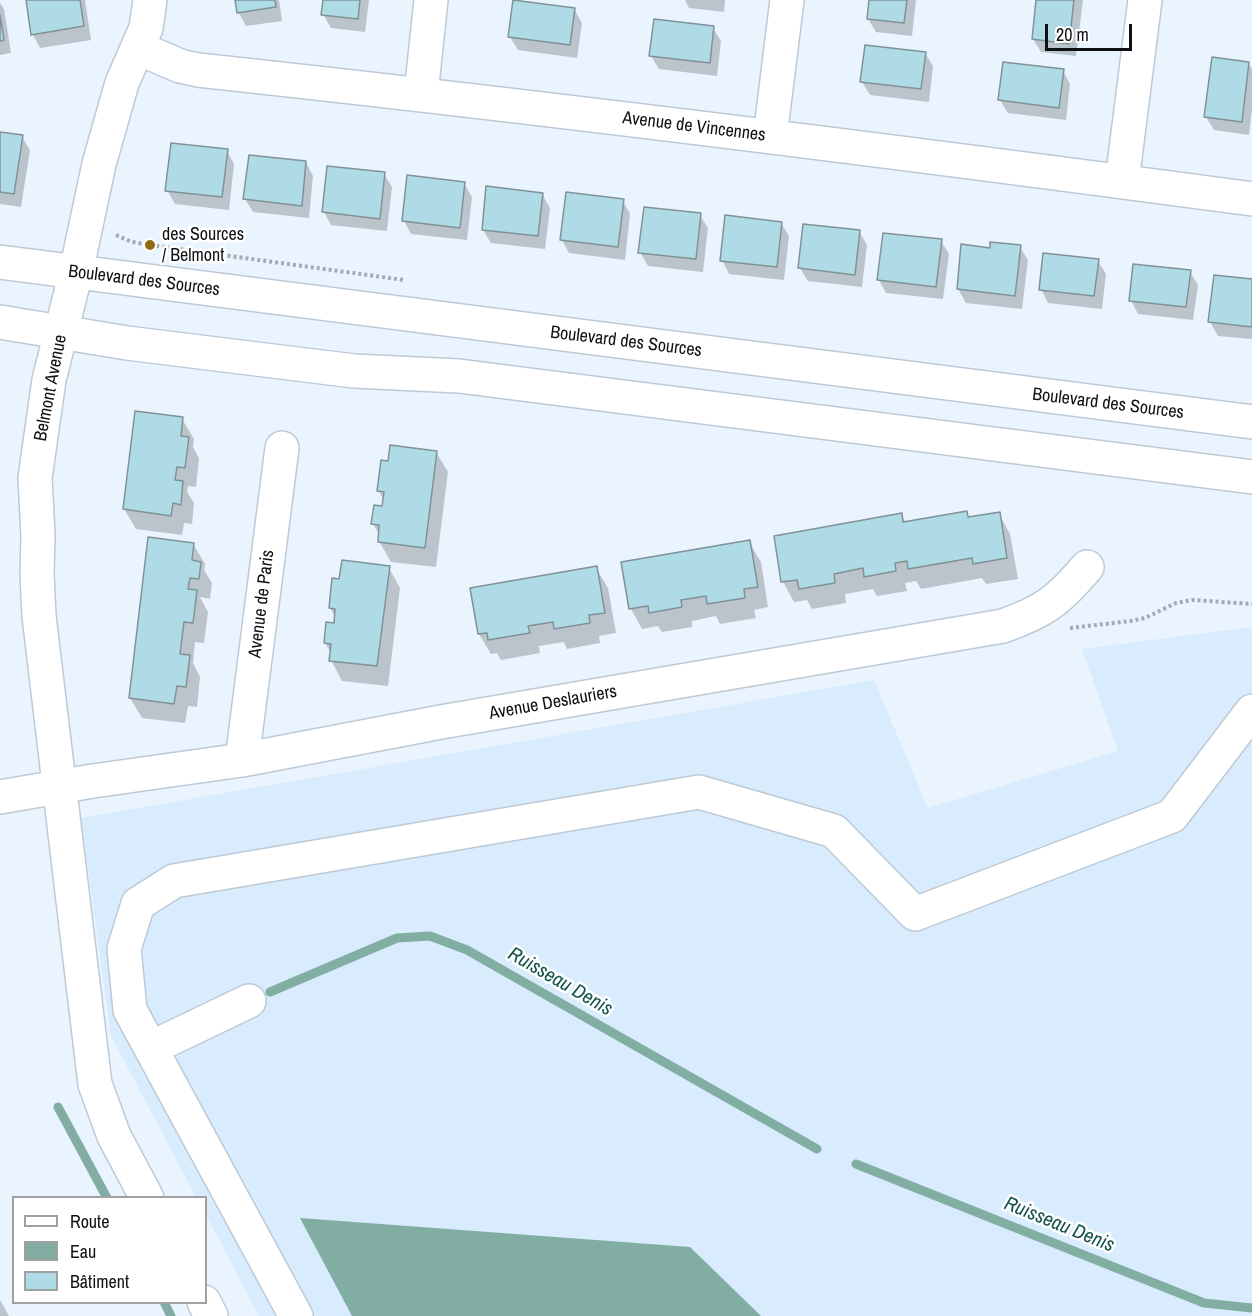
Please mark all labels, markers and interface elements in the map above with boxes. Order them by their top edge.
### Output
scale bar [1048,12,1135,50]
text: 20 m [1056,22,1089,47]
street label: Avenue de Vincennes [621,108,767,146]
place label: des Sources / Belmont [162,224,244,266]
marker: des Sources / Belmont [143,238,157,252]
street label: Boulevard des Sources [67,261,221,301]
street label: Boulevard des Sources [549,322,703,362]
street label: Belmont Avenue [30,333,72,443]
street label: Boulevard des Sources [1031,384,1185,424]
street label: Avenue de Paris [245,549,279,659]
street label: Avenue Deslauriers [487,681,619,725]
water label: Ruisseau Denis [503,942,617,1022]
water label: Ruisseau Denis [1000,1192,1118,1258]
legend [12,1196,207,1304]
text: Route [70,1209,109,1234]
text: Eau [70,1239,96,1264]
text: Bâtiment [70,1269,129,1294]

